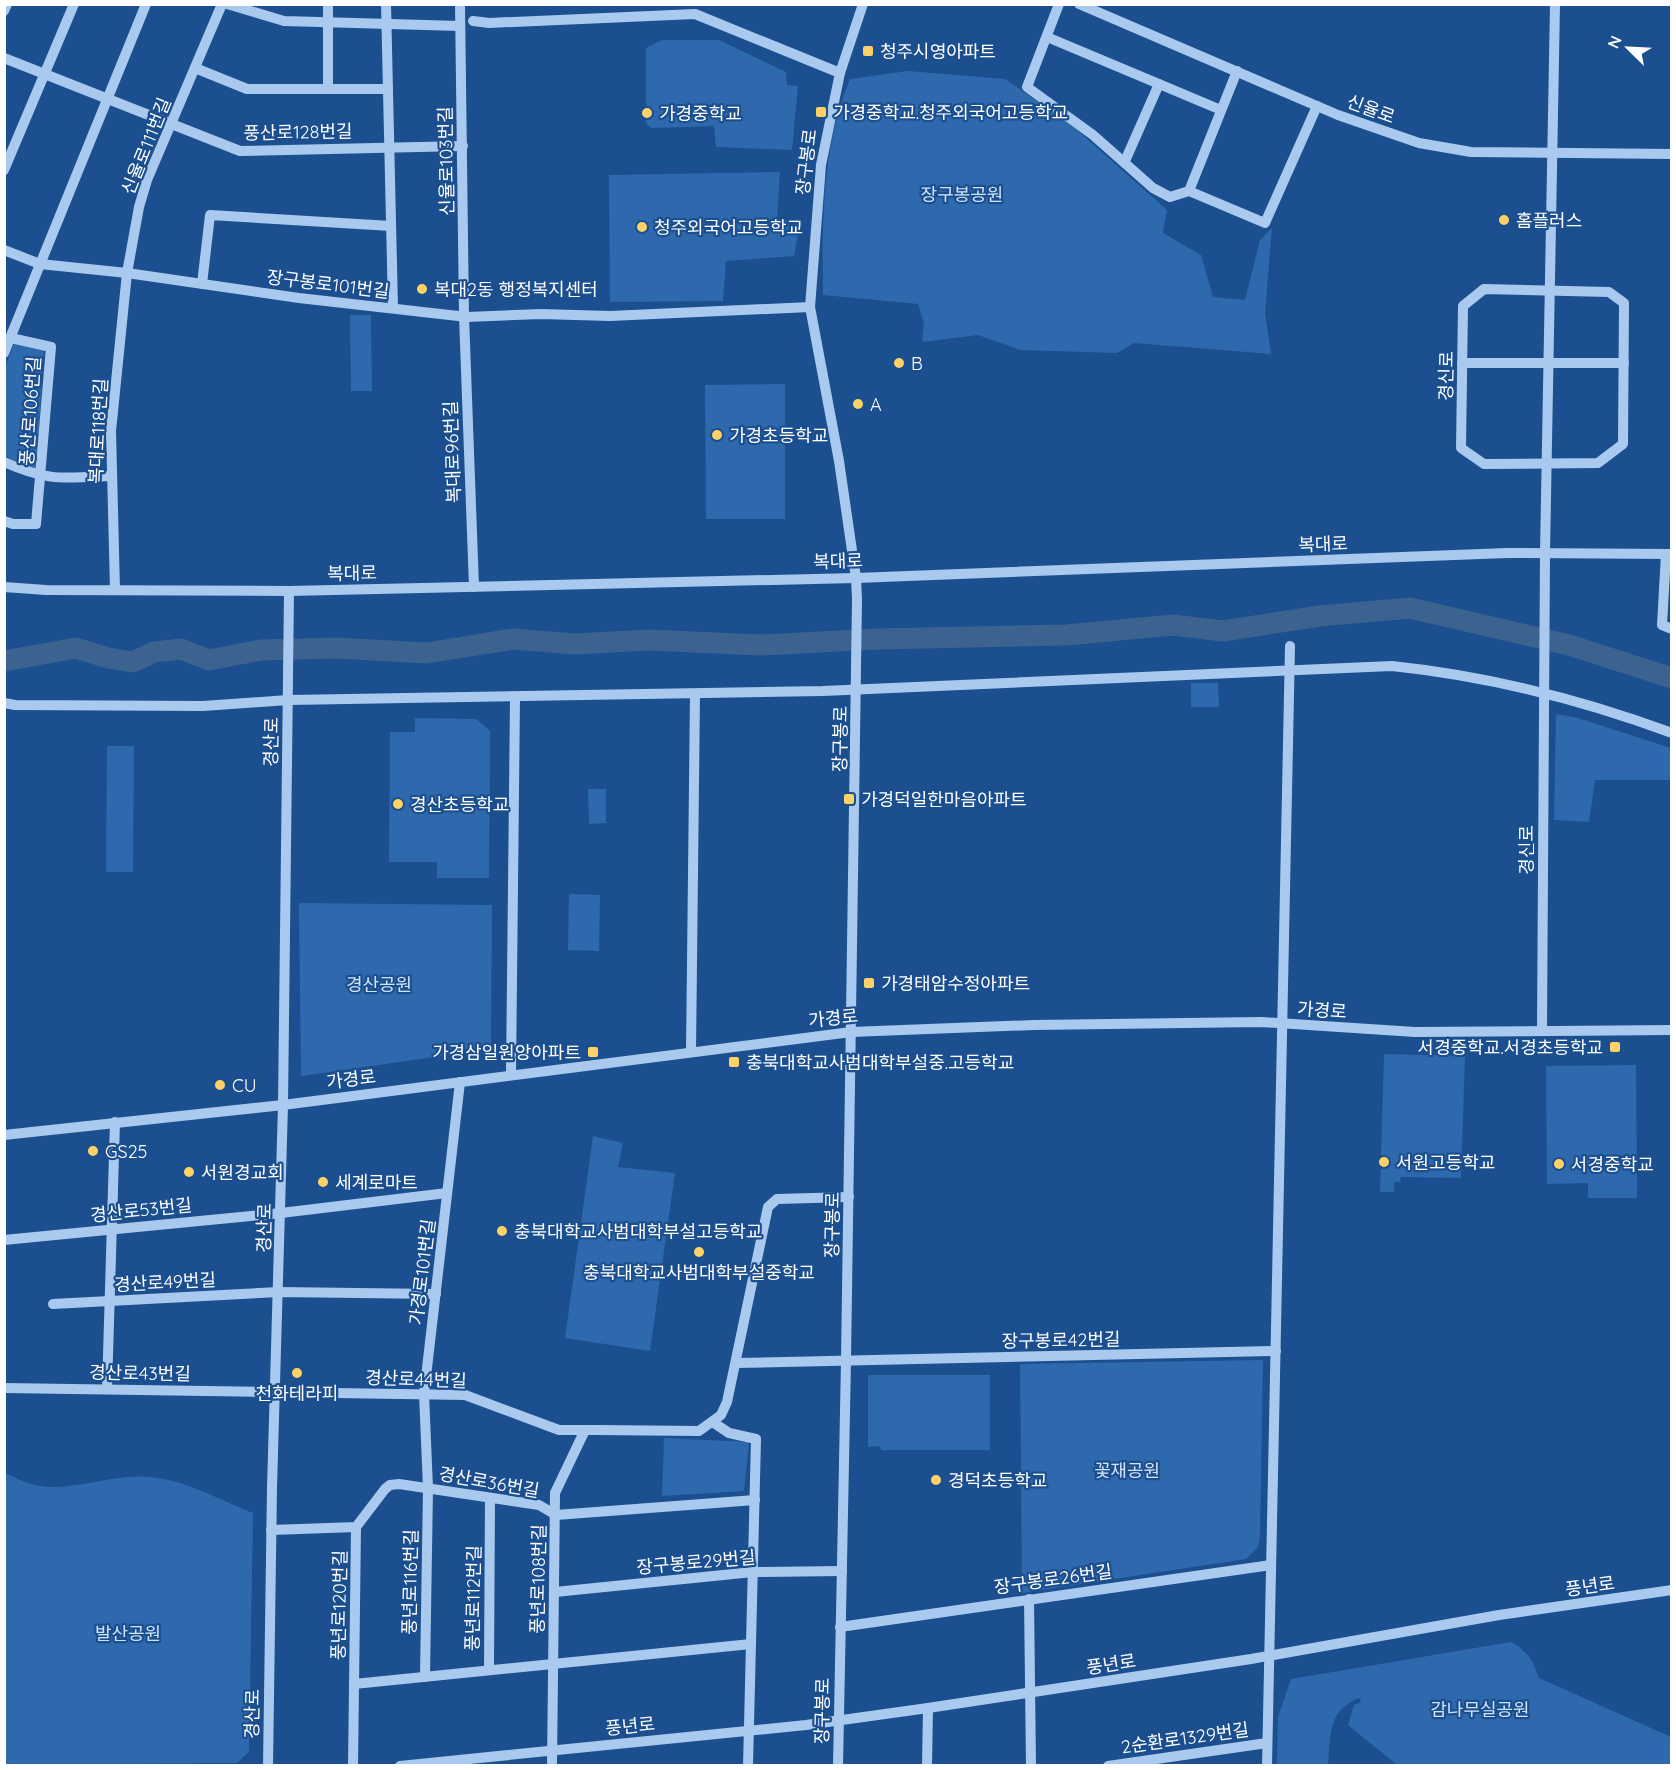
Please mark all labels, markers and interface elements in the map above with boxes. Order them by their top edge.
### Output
north arrow [1598,18,1658,78]
text: N [1603,32,1626,51]
place label: 청주시영아파트 [880,40,996,63]
marker: 청주시영아파트 [861,44,875,58]
street label: 신율로 [1344,90,1398,128]
street label: 신율로111번길 [116,94,176,198]
place label: 가경중학교.청주외국어고등학교 [833,101,1068,124]
place label: 가경중학교 [659,102,742,125]
marker: 가경중학교.청주외국어고등학교 [814,105,828,119]
street label: 신율로103번길 [434,106,458,216]
marker: 가경중학교 [640,106,654,120]
street label: 풍산로128번길 [243,120,353,144]
street label: 장구봉로 [791,128,821,196]
park label: 장구봉공원 [921,183,1003,206]
place label: 홈플러스 [1516,209,1582,232]
marker: 홈플러스 [1497,213,1511,227]
place label: 청주외국어고등학교 [654,216,803,239]
marker: 청주외국어고등학교 [635,220,649,234]
street label: 장구봉로101번길 [265,265,391,303]
place label: 복대2동 행정복지센터 [434,278,598,301]
marker: 복대2동 행정복지센터 [415,282,429,296]
street label: 경신로 [1434,351,1458,401]
place label: B [911,352,923,375]
street label: 풍산로106번길 [15,355,45,467]
marker: B [892,356,906,370]
street label: 복대로118번길 [84,378,112,484]
place label: A [870,393,882,416]
marker: A [851,397,865,411]
street label: 복대로96번길 [439,400,465,504]
place label: 가경초등학교 [729,424,828,447]
marker: 가경초등학교 [710,428,724,442]
street label: 복대로 [1298,532,1348,556]
street label: 복대로 [813,549,863,573]
street label: 복대로 [327,561,377,585]
street label: 장구봉로 [828,706,852,772]
street label: 경산로 [259,717,283,767]
place label: 가경덕일한마음아파트 [861,788,1027,811]
marker: 가경덕일한마음아파트 [842,792,856,806]
place label: 경산초등학교 [410,793,509,816]
marker: 경산초등학교 [391,797,405,811]
street label: 경신로 [1515,825,1538,875]
place label: 가경태암수정아파트 [881,972,1030,995]
park label: 경산공원 [346,973,412,996]
marker: 가경태암수정아파트 [862,976,876,990]
street label: 가경로 [1296,997,1348,1023]
street label: 가경로 [807,1004,859,1032]
place label: 서경중학교.서경초등학교 [1418,1036,1603,1059]
marker: 서경중학교.서경초등학교 [1608,1040,1622,1054]
place label: 가경삼일원앙아파트 [432,1041,581,1064]
marker: 가경삼일원앙아파트 [586,1045,600,1059]
place label: 충북대학교사범대학부설중.고등학교 [746,1051,1014,1074]
marker: 충북대학교사범대학부설중.고등학교 [727,1055,741,1069]
street label: 가경로 [325,1065,377,1093]
place label: CU [232,1074,257,1097]
marker: CU [213,1078,227,1092]
place label: GS25 [105,1140,147,1163]
marker: GS25 [86,1144,100,1158]
place label: 서원고등학교 [1396,1151,1495,1174]
place label: 서경중학교 [1571,1153,1654,1176]
marker: 서원고등학교 [1377,1155,1391,1169]
marker: 서경중학교 [1552,1157,1566,1171]
place label: 서원경교회 [201,1161,284,1184]
marker: 서원경교회 [182,1165,196,1179]
place label: 세계로마트 [335,1171,418,1194]
marker: 세계로마트 [316,1175,330,1189]
street label: 장구봉로 [820,1192,844,1258]
street label: 경산로53번길 [89,1193,193,1227]
street label: 경산로 [252,1203,276,1253]
street label: 가경로101번길 [404,1218,440,1326]
place label: 충북대학교사범대학부설고등학교 [514,1220,762,1243]
marker: 충북대학교사범대학부설고등학교 [495,1224,509,1238]
marker: 충북대학교사범대학부설중학교 [692,1245,706,1259]
place label: 충북대학교사범대학부설중학교 [583,1261,815,1284]
street label: 경산로49번길 [113,1268,217,1296]
street label: 장구봉로42번길 [1001,1327,1121,1353]
street label: 경산로43번길 [89,1361,191,1385]
marker: 천화테라피 [290,1366,304,1380]
street label: 경산로44번길 [365,1366,467,1392]
place label: 천화테라피 [256,1382,338,1405]
park label: 꽃재공원 [1094,1459,1160,1482]
street label: 경산로36번길 [437,1462,541,1502]
place label: 경덕초등학교 [948,1469,1047,1492]
marker: 경덕초등학교 [929,1473,943,1487]
street label: 풍년로108번길 [526,1524,550,1634]
street label: 풍년로116번길 [398,1529,422,1635]
street label: 풍년로112번길 [461,1545,485,1651]
street label: 장구봉로29번길 [636,1545,756,1579]
street label: 풍년로120번길 [327,1550,351,1660]
street label: 장구봉로26번길 [992,1559,1114,1599]
street label: 풍년로 [1564,1571,1616,1601]
park label: 발산공원 [95,1622,161,1645]
street label: 풍년로 [1085,1649,1137,1679]
street label: 장구봉로 [810,1678,834,1744]
street label: 경산로 [240,1689,264,1739]
park label: 감나무실공원 [1430,1698,1530,1721]
street label: 풍년로 [604,1712,656,1740]
street label: 2순환로1329번길 [1120,1718,1250,1758]

